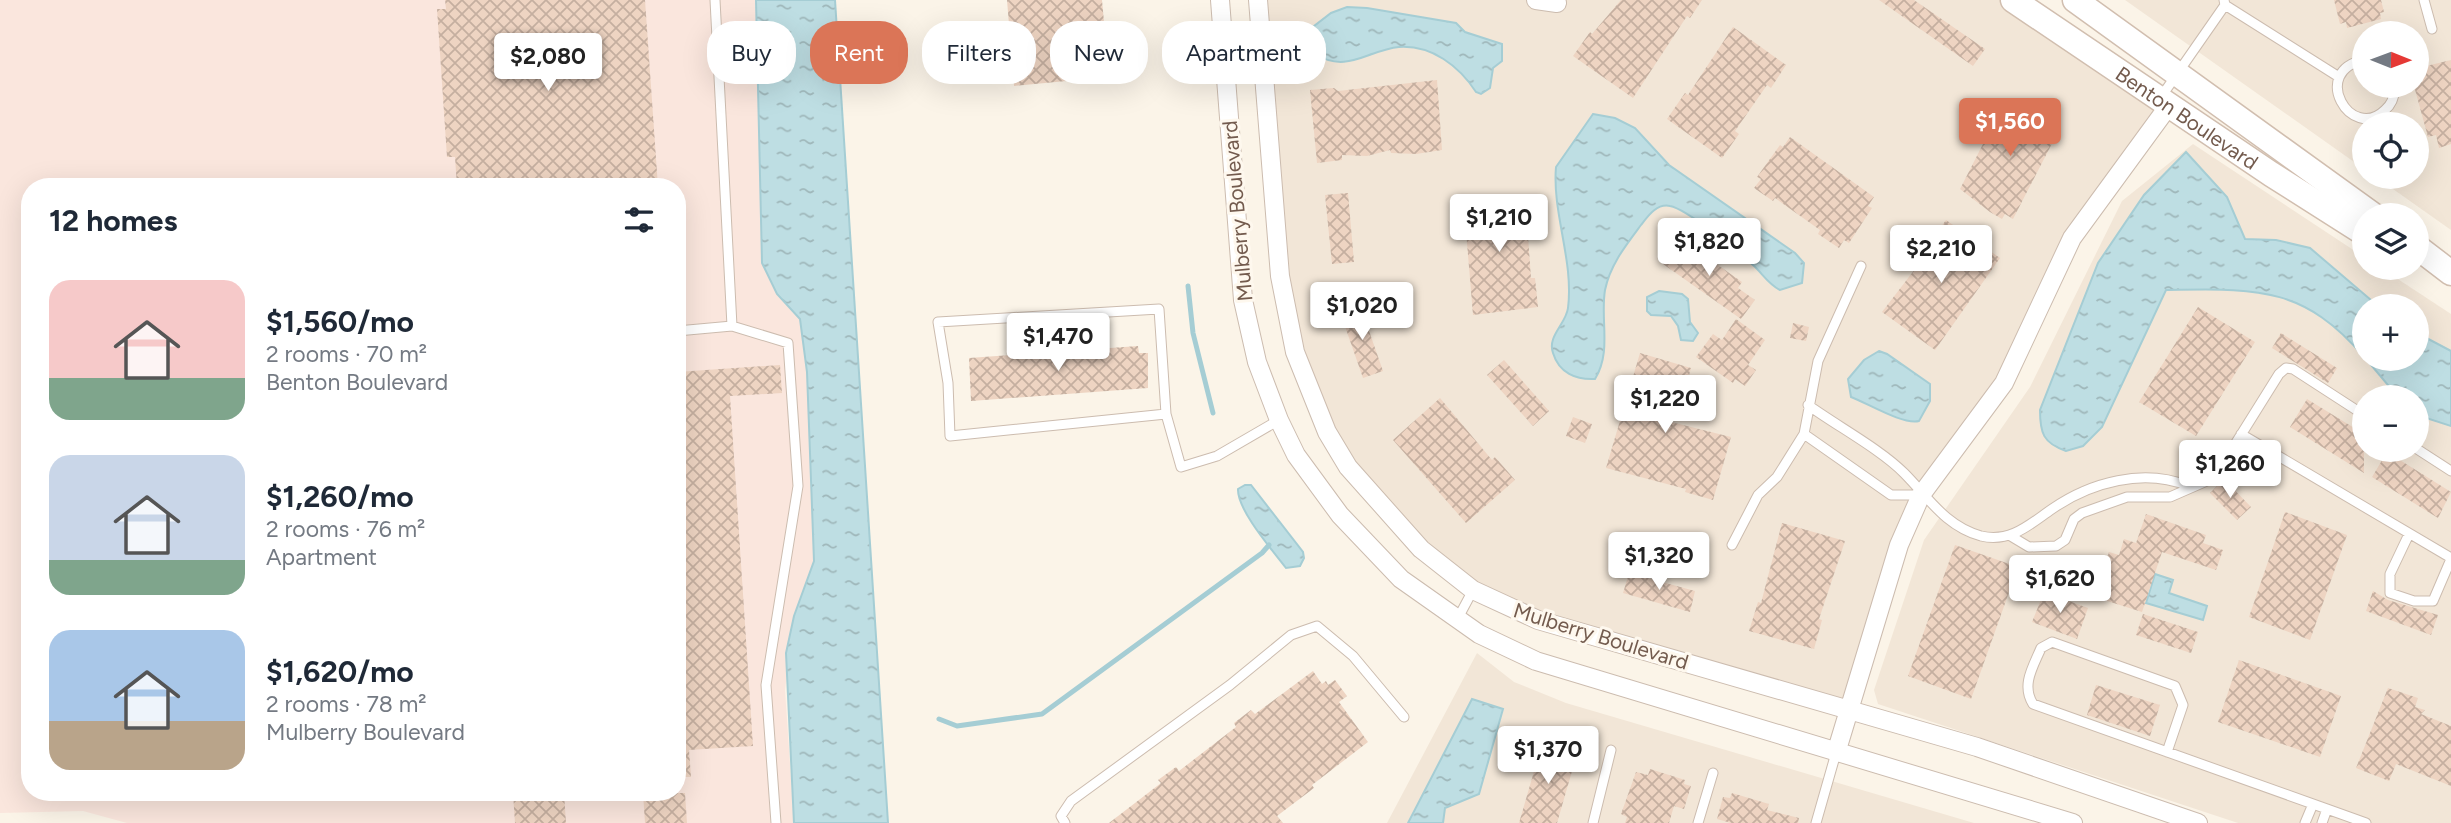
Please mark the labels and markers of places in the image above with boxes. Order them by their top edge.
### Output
pin: $2,080 [491,34,605,93]
pin: $1,560 [1953,99,2067,158]
pin: $1,210 [1442,194,1556,254]
pin: $1,820 [1652,218,1766,278]
pin: $2,210 [1884,226,1998,285]
pin: $1,020 [1305,282,1419,342]
pin: $1,470 [1001,314,1115,373]
pin: $1,220 [1608,376,1722,435]
pin: $1,260 [2173,440,2287,500]
pin: $1,320 [1602,532,1716,592]
pin: $1,620 [2003,556,2117,615]
pin: $1,370 [1491,726,1605,786]

